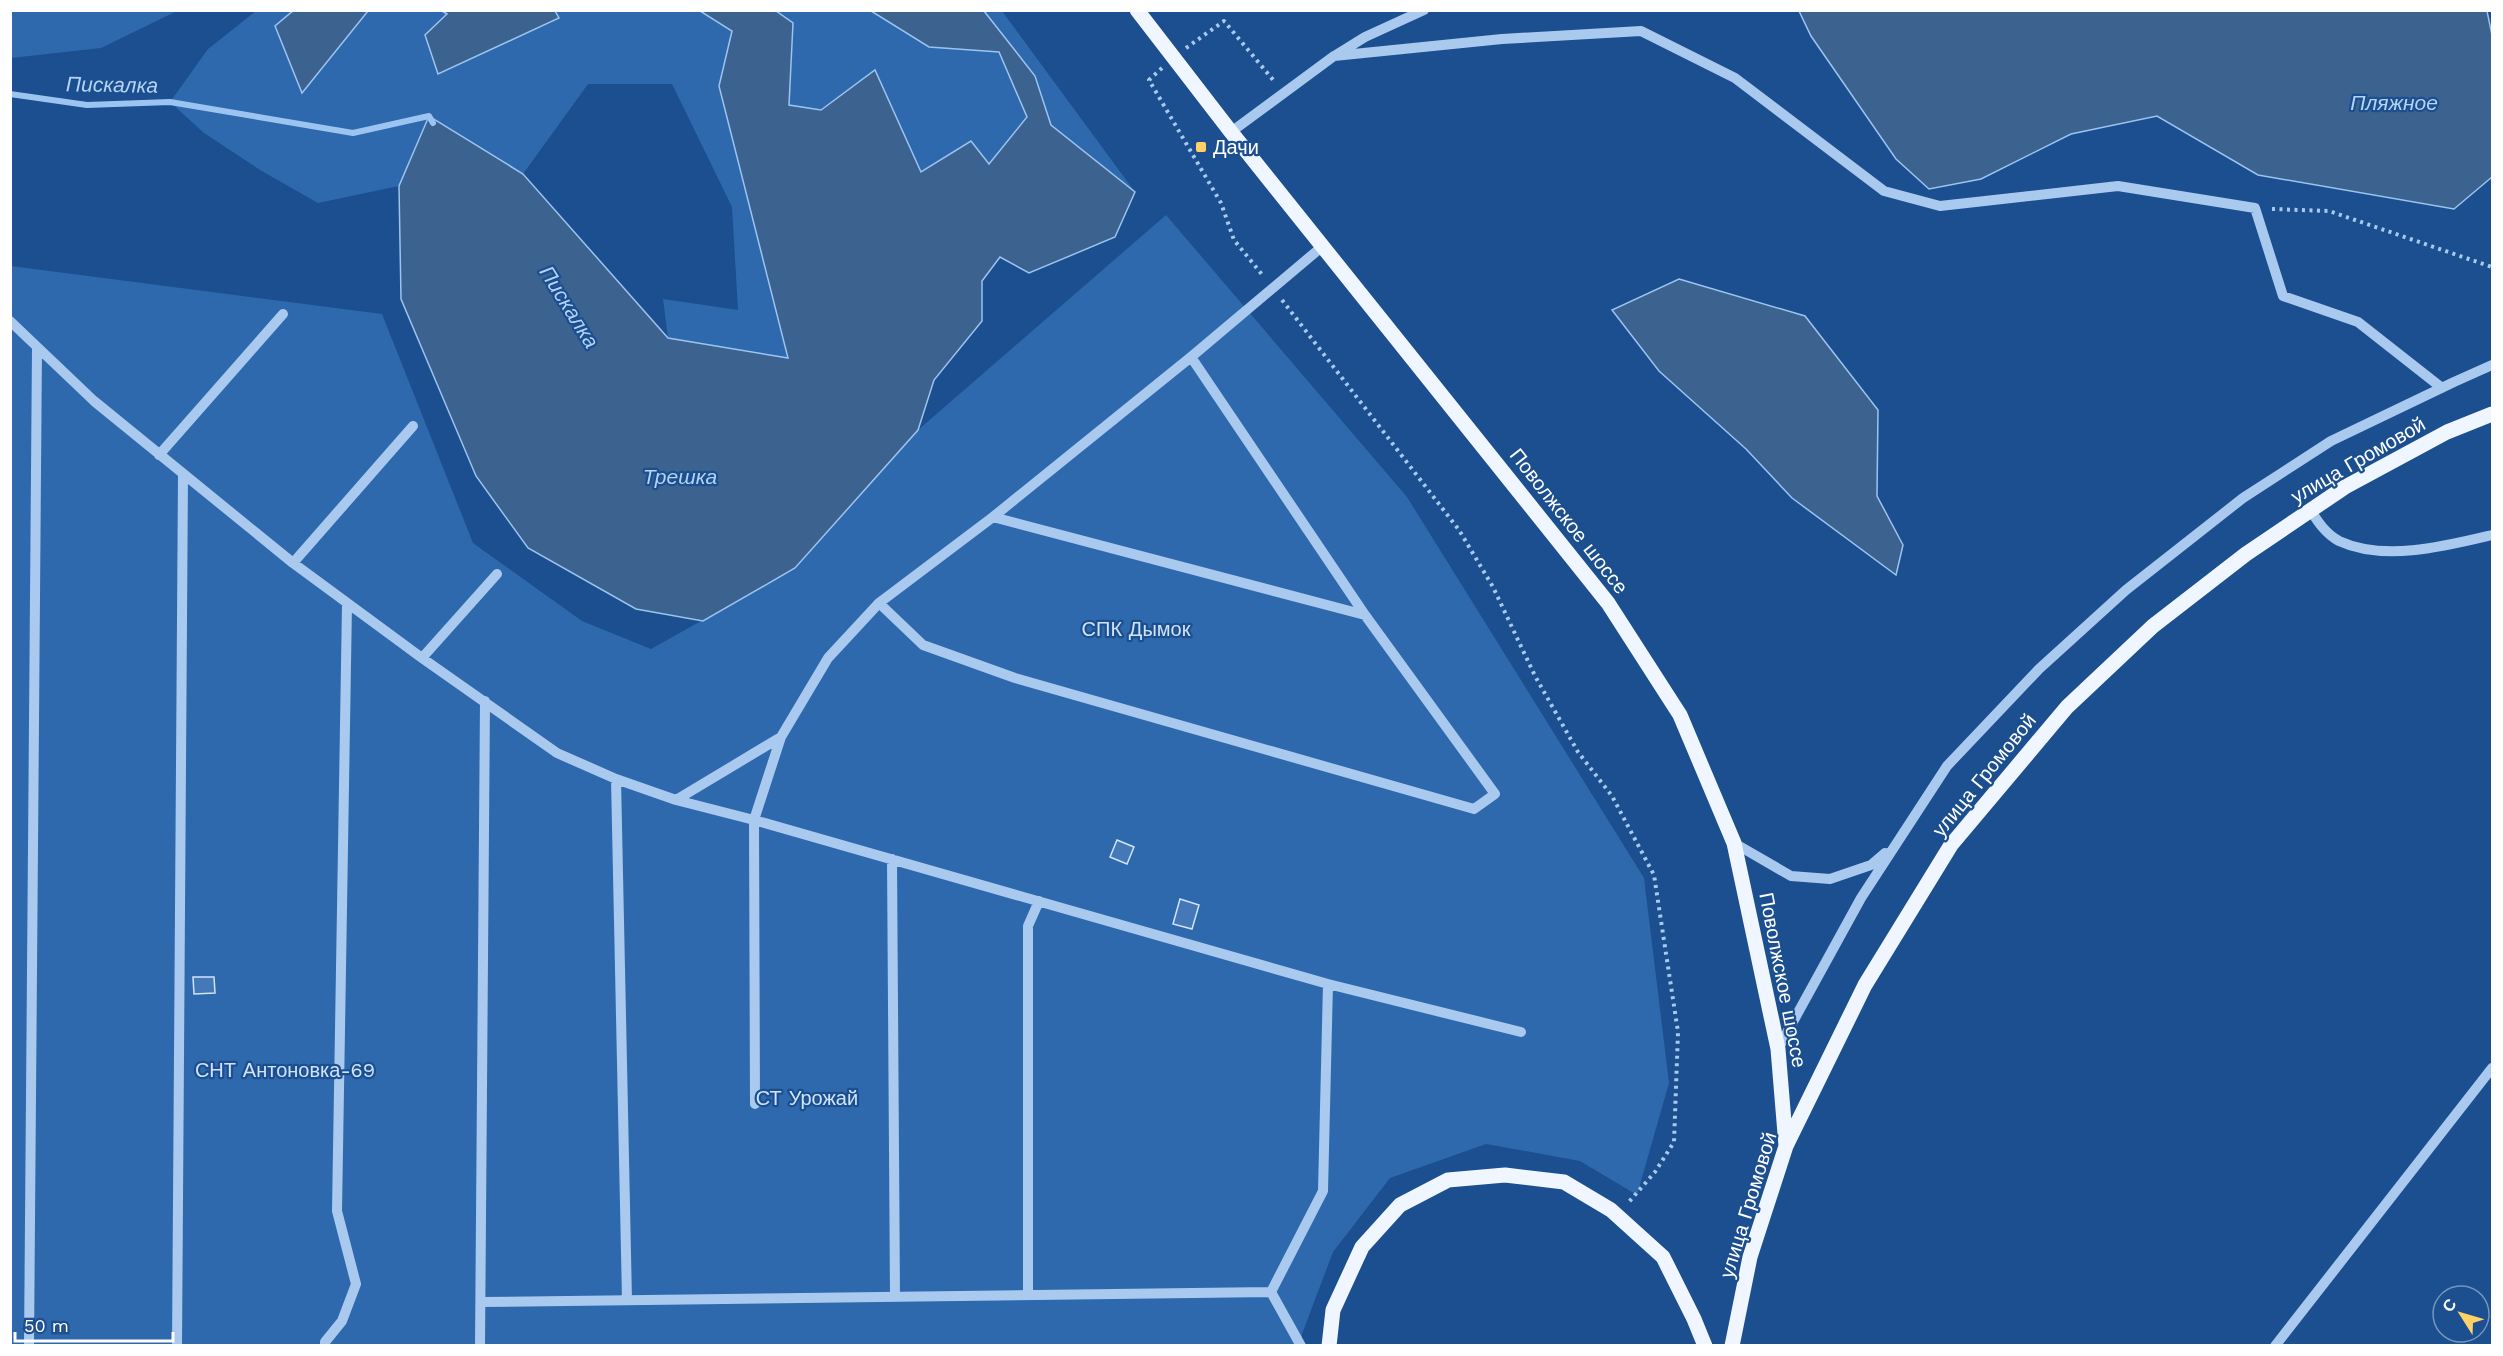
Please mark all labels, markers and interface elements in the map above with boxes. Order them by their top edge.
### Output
water label: Пискалка [66,71,158,98]
water label: Пляжное [2350,90,2438,115]
place label: Дачи [1213,135,1259,159]
marker: Дачи [1194,140,1208,154]
water label: Пискалка [534,261,604,352]
street label: улица Громовой [2286,412,2430,508]
street label: Поволжское шоссе [1505,443,1633,599]
water label: Трешка [643,464,717,489]
park label: СПК Дымок [1082,617,1191,641]
street label: улица Громовой [1927,709,2041,841]
street label: Поволжское шоссе [1754,890,1812,1070]
park label: СНТ Антоновка-69 [195,1058,375,1082]
park label: СТ Урожай [756,1086,858,1110]
street label: улица Громовой [1714,1129,1782,1281]
north arrow [2431,1284,2491,1344]
text: С [2438,1295,2461,1316]
scale bar [15,1305,172,1343]
text: 50 m [24,1315,69,1336]

